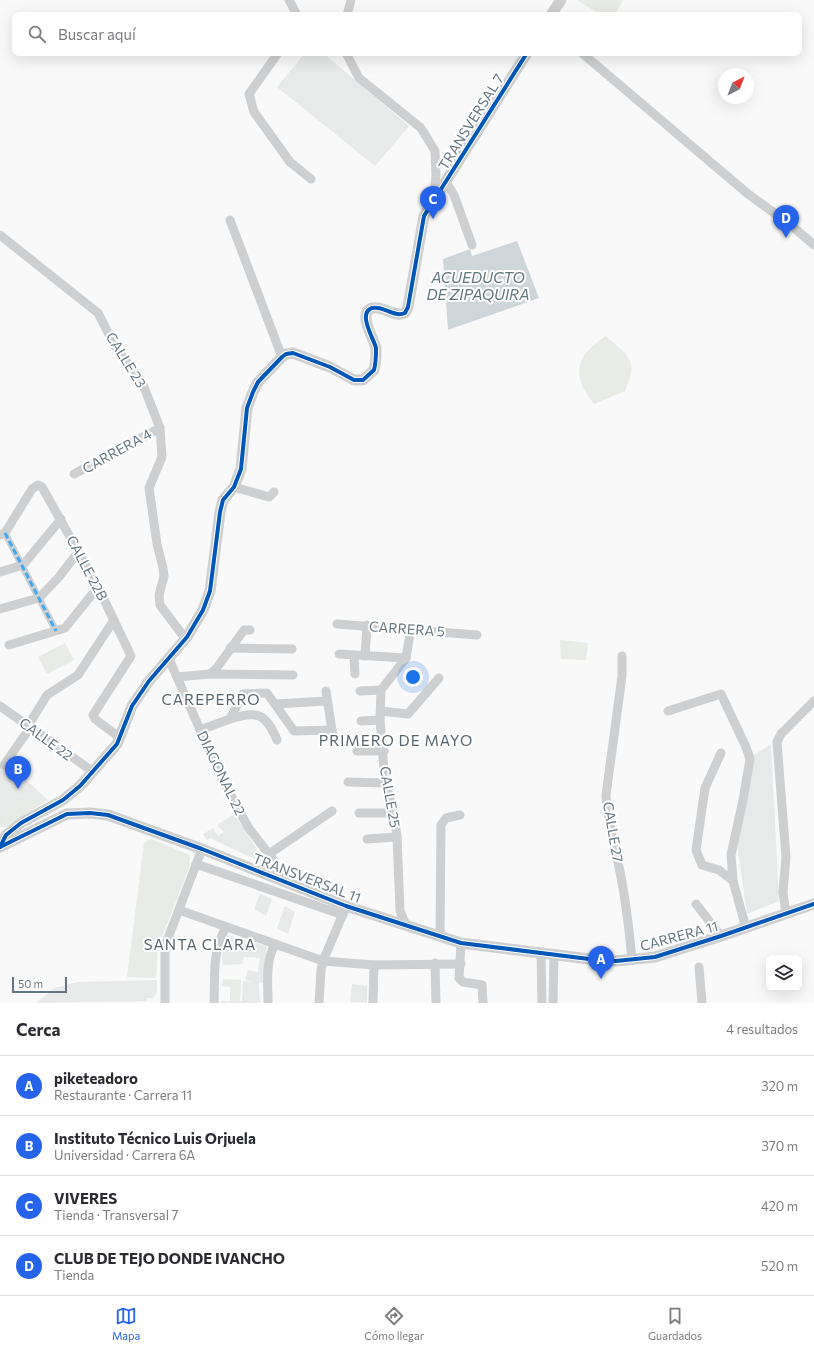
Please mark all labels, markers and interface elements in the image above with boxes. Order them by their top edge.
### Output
search box [12,12,802,56]
icon: search [26,23,48,45]
text: Buscar aquí [58,25,136,43]
north arrow [718,68,754,104]
street label: TRANSVERSAL 7 [434,71,507,173]
pin: C [420,186,446,219]
pin: D [773,205,799,238]
water label: ACUEDUCTO DE ZIPAQUIRA [426,268,530,303]
street label: CALLE 23 [103,329,150,391]
street label: CARRERA 4 [79,424,155,477]
street label: CALLE 22B [63,532,112,603]
street label: CARRERA 5 [368,617,446,640]
your location [403,667,423,687]
district label: CAREPERRO [161,690,261,708]
street label: CALLE 22 [16,714,76,764]
street label: DIAGONAL 22 [194,728,249,818]
district label: PRIMERO DE MAYO [319,731,473,749]
pin: B [5,756,31,789]
street label: CALLE 25 [377,765,404,829]
street label: CALLE 27 [600,800,627,864]
street label: TRANSVERSAL 11 [251,849,364,906]
street label: CARRERA 11 [638,917,720,954]
district label: SANTA CLARA [144,935,256,953]
pin: A [588,946,614,979]
map controls [766,955,802,991]
button: layers [766,955,802,991]
scale bar [12,975,67,994]
text: 50 m [18,977,43,990]
text: Cerca [16,1019,61,1040]
text: 4 resultados [726,1021,798,1037]
text: piketeadoro [54,1069,138,1087]
text: A [24,1078,34,1094]
text: 320 m [761,1078,798,1094]
text: Restaurante · Carrera 11 [54,1087,192,1103]
text: Instituto Técnico Luis Orjuela [54,1129,256,1147]
text: B [25,1138,33,1154]
text: 370 m [761,1138,798,1154]
text: Universidad · Carrera 6A [54,1147,195,1163]
text: VIVERES [54,1189,117,1207]
text: C [25,1198,33,1214]
text: 420 m [761,1198,798,1214]
text: Tienda · Transversal 7 [54,1207,178,1223]
text: CLUB DE TEJO DONDE IVANCHO [54,1249,285,1267]
text: D [24,1258,34,1274]
text: 520 m [761,1258,798,1274]
text: Tienda [54,1267,94,1283]
tab: Mapa [112,1305,140,1342]
tab: Cómo llegar [364,1305,424,1342]
tab: Guardados [648,1305,702,1342]

